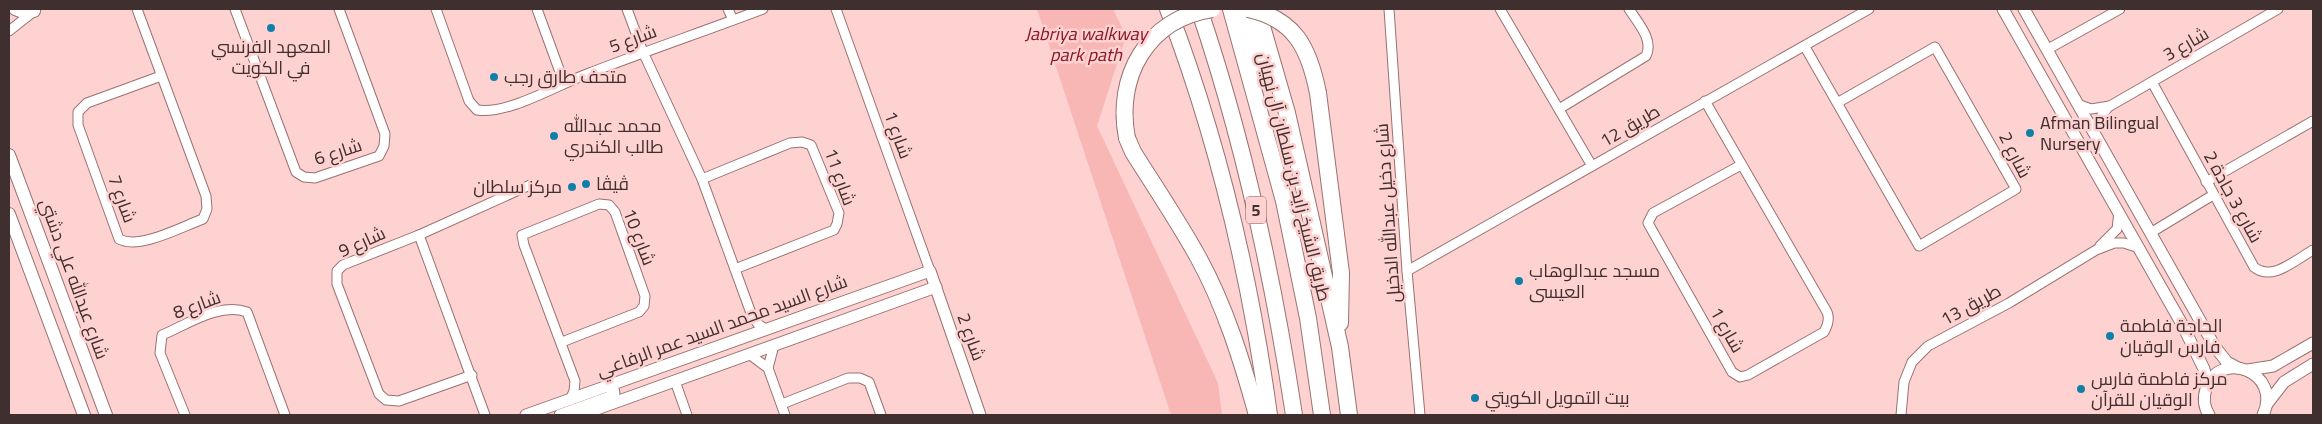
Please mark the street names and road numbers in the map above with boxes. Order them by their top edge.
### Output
street label: شارع 5 [604,15,661,62]
street label: شارع 3 [2156,17,2215,70]
street label: طريق الشيخ زايد بن سلطان آل نهيان [1248,49,1341,305]
street label: طريق 12 [1593,95,1666,156]
street label: شارع 1 [875,106,922,163]
street label: شارع دخيل عبدالله الدخيل [1365,122,1410,304]
street label: شارع 2 [1990,125,2041,184]
street label: شارع 6 [309,128,366,175]
street label: شارع 11 [815,143,866,210]
street label: شارع 3 جادة 2 [2194,144,2272,249]
street label: شارع 7 [99,170,146,227]
street label: شارع عبدالله علي دشتي [30,194,119,364]
road number: 5 [1246,196,1266,224]
street label: شارع 10 [613,203,665,270]
street label: شارع 9 [333,217,391,267]
street label: شارع السيد محمد السيد عمر الرفاعي [591,265,852,386]
street label: طريق 13 [1934,274,2007,335]
street label: شارع 8 [168,281,225,328]
street label: شارع 1 [1701,300,1754,359]
street label: شارع 2 [948,308,995,365]

